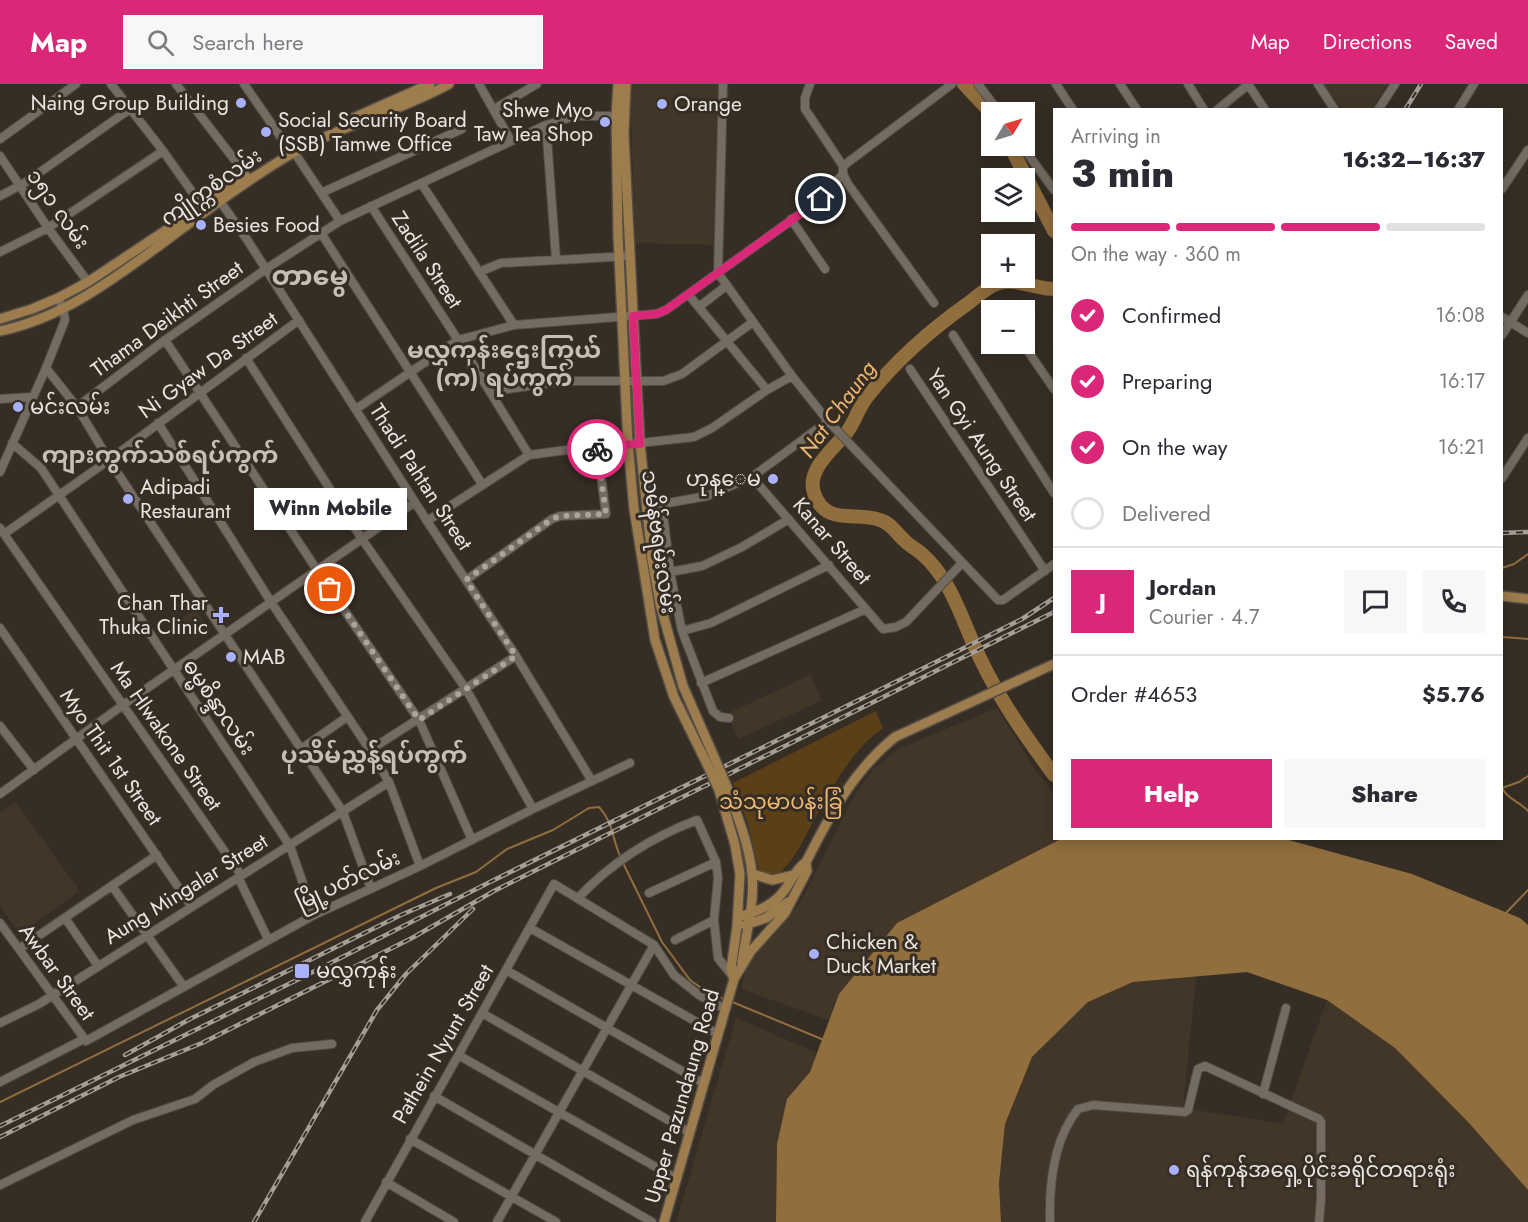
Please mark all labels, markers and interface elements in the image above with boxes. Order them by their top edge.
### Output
search box [123,15,543,69]
text: Map [30,22,87,63]
icon: search [144,26,177,59]
text: Search here [192,26,304,58]
text: Map [1251,27,1290,57]
text: Directions [1323,27,1412,57]
text: Saved [1445,27,1498,57]
place label: Naing Group Building [30,88,229,118]
place label: Orange [674,89,742,119]
place label: Shwe Myo Taw Tea Shop [474,95,593,149]
marker: Naing Group Building [234,96,248,110]
marker: Orange [655,97,669,111]
north arrow [981,102,1035,156]
map controls [981,102,1035,354]
place label: Social Security Board (SSB) Tamwe Office [278,105,467,159]
marker: Shwe Myo Taw Tea Shop [598,115,612,129]
text: Arriving in [1071,122,1161,151]
marker: Social Security Board (SSB) Tamwe Office [259,125,273,139]
street label: ကျိုက္ကစံလမ်း [154,140,269,235]
text: 16:32–16:37 [1342,143,1485,175]
text: 3 min [1071,145,1174,202]
street label: ၁၅၁ လမ်း [18,162,97,256]
button: layers [981,168,1035,222]
pin [795,173,846,224]
icon: home [804,182,837,215]
street label: Zadila Street [384,206,470,314]
place label: Besies Food [213,210,320,240]
marker: Besies Food [194,218,208,232]
button: + [981,234,1035,288]
text: On the way · 360 m [1071,240,1241,269]
street label: Thama Deikhti Street [85,254,249,384]
district label: တာမွေ [272,256,348,297]
icon: check [1071,299,1104,332]
text: Confirmed [1122,299,1221,331]
button: − [981,300,1035,354]
text: 16:08 [1436,301,1485,330]
street label: Ni Gyaw Da Street [132,304,284,426]
district label: မလွှကုန်းဌေးကြွယ် (က) ရပ်ကွက် [407,332,601,397]
water label: Nat Chaung [791,354,883,464]
street label: Yan Gyi Aung Street [920,363,1044,527]
icon: check [1071,365,1104,398]
text: Preparing [1122,365,1213,397]
text: 16:17 [1439,367,1485,396]
place label: မင်းလမ်း [30,391,110,422]
street label: Thadi Pahtan Street [362,398,480,556]
marker: မင်းလမ်း [11,400,25,414]
courier [567,419,627,479]
icon: check [1071,431,1104,464]
text: On the way [1122,431,1227,463]
icon: bike [581,433,614,466]
text: 16:21 [1438,433,1485,462]
district label: ကျားကွက်သစ်ရပ်ကွက် [42,437,278,475]
place label: ဟုန္ေမ [686,464,761,496]
street label: သမိန်ဗရမ်းလမ်း [632,468,685,616]
place label: Adipadi Restaurant [140,472,231,526]
marker: ဟုန္ေမ [766,472,780,486]
callout: Winn Mobile [254,487,406,529]
street label: Kanar Street [786,491,878,591]
marker: Adipadi Restaurant [121,492,135,506]
text: Winn Mobile [269,494,392,523]
text: Delivered [1122,497,1211,529]
pin [304,563,355,614]
button: chat [1344,570,1407,633]
button: phone [1422,570,1485,633]
text: Jordan [1149,571,1216,603]
icon: bag [313,572,346,605]
text: J [1099,585,1106,617]
place label: Chan Thar Thuka Clinic [99,588,209,642]
text: Courier · 4.7 [1149,603,1260,632]
marker: Chan Thar Thuka Clinic [212,606,230,624]
place label: MAB [243,642,286,672]
marker: MAB [224,650,238,664]
street label: ဓမ္မစိန္ဒာလမ်း [174,652,263,763]
street label: Ma Hlwakone Street [103,655,229,817]
text: Order #4653 [1071,678,1197,710]
text: $5.76 [1422,678,1485,710]
street label: Myo Thit 1st Street [53,683,169,831]
district label: ပုသိမ်ညွှန့်ရပ်ကွက် [281,737,467,774]
button: Help [1071,759,1272,828]
button: Share [1284,759,1485,828]
park label: သံသုမာပန်းခြံ [719,786,843,819]
street label: Aung Mingalar Street [98,826,274,952]
street label: မြို့ပတ်လမ်း [291,842,406,919]
street label: Awbar Street [12,918,102,1026]
place label: Chicken & Duck Market [826,927,936,981]
marker: Chicken & Duck Market [807,947,821,961]
place label: မလွှကုန်း [316,955,397,988]
street label: Pathein Nyunt Street [385,959,501,1129]
marker: မလွှကုန်း [293,962,311,980]
street label: Upper Pazundaung Road [637,985,727,1207]
place label: ရန်ကုန်အရှေ့ပိုင်းခရိုင်တရားရုံး [1186,1154,1456,1187]
marker: ရန်ကုန်အရှေ့ပိုင်းခရိုင်တရားရုံး [1167,1163,1181,1177]

